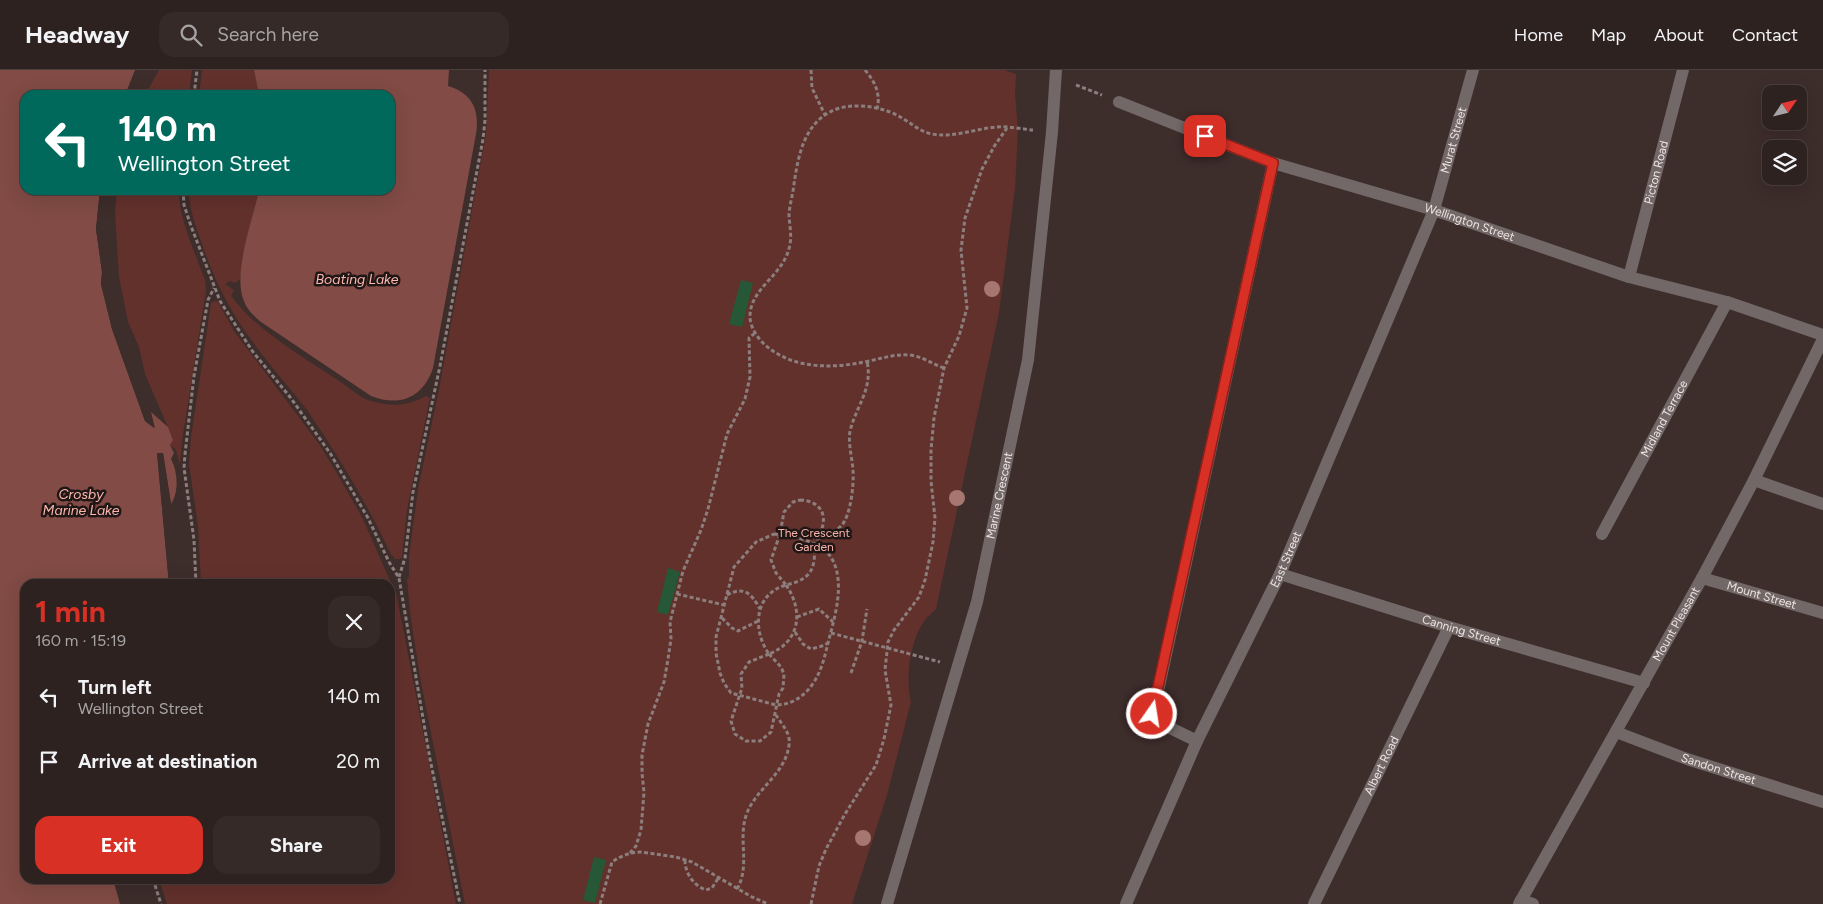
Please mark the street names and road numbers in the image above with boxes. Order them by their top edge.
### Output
street label: Murat Street [1438,105,1469,175]
street label: Picton Road [1641,139,1671,206]
street label: Wellington Street [1423,201,1517,244]
street label: Midland Terrace [1638,377,1691,460]
street label: Marine Crescent [983,450,1016,540]
street label: East Street [1267,529,1304,590]
street label: Mount Street [1725,579,1798,612]
street label: Mount Pleasant [1650,584,1703,664]
street label: Canning Street [1420,612,1503,649]
street label: Albert Road [1361,734,1402,797]
street label: Sandon Street [1679,750,1758,787]

